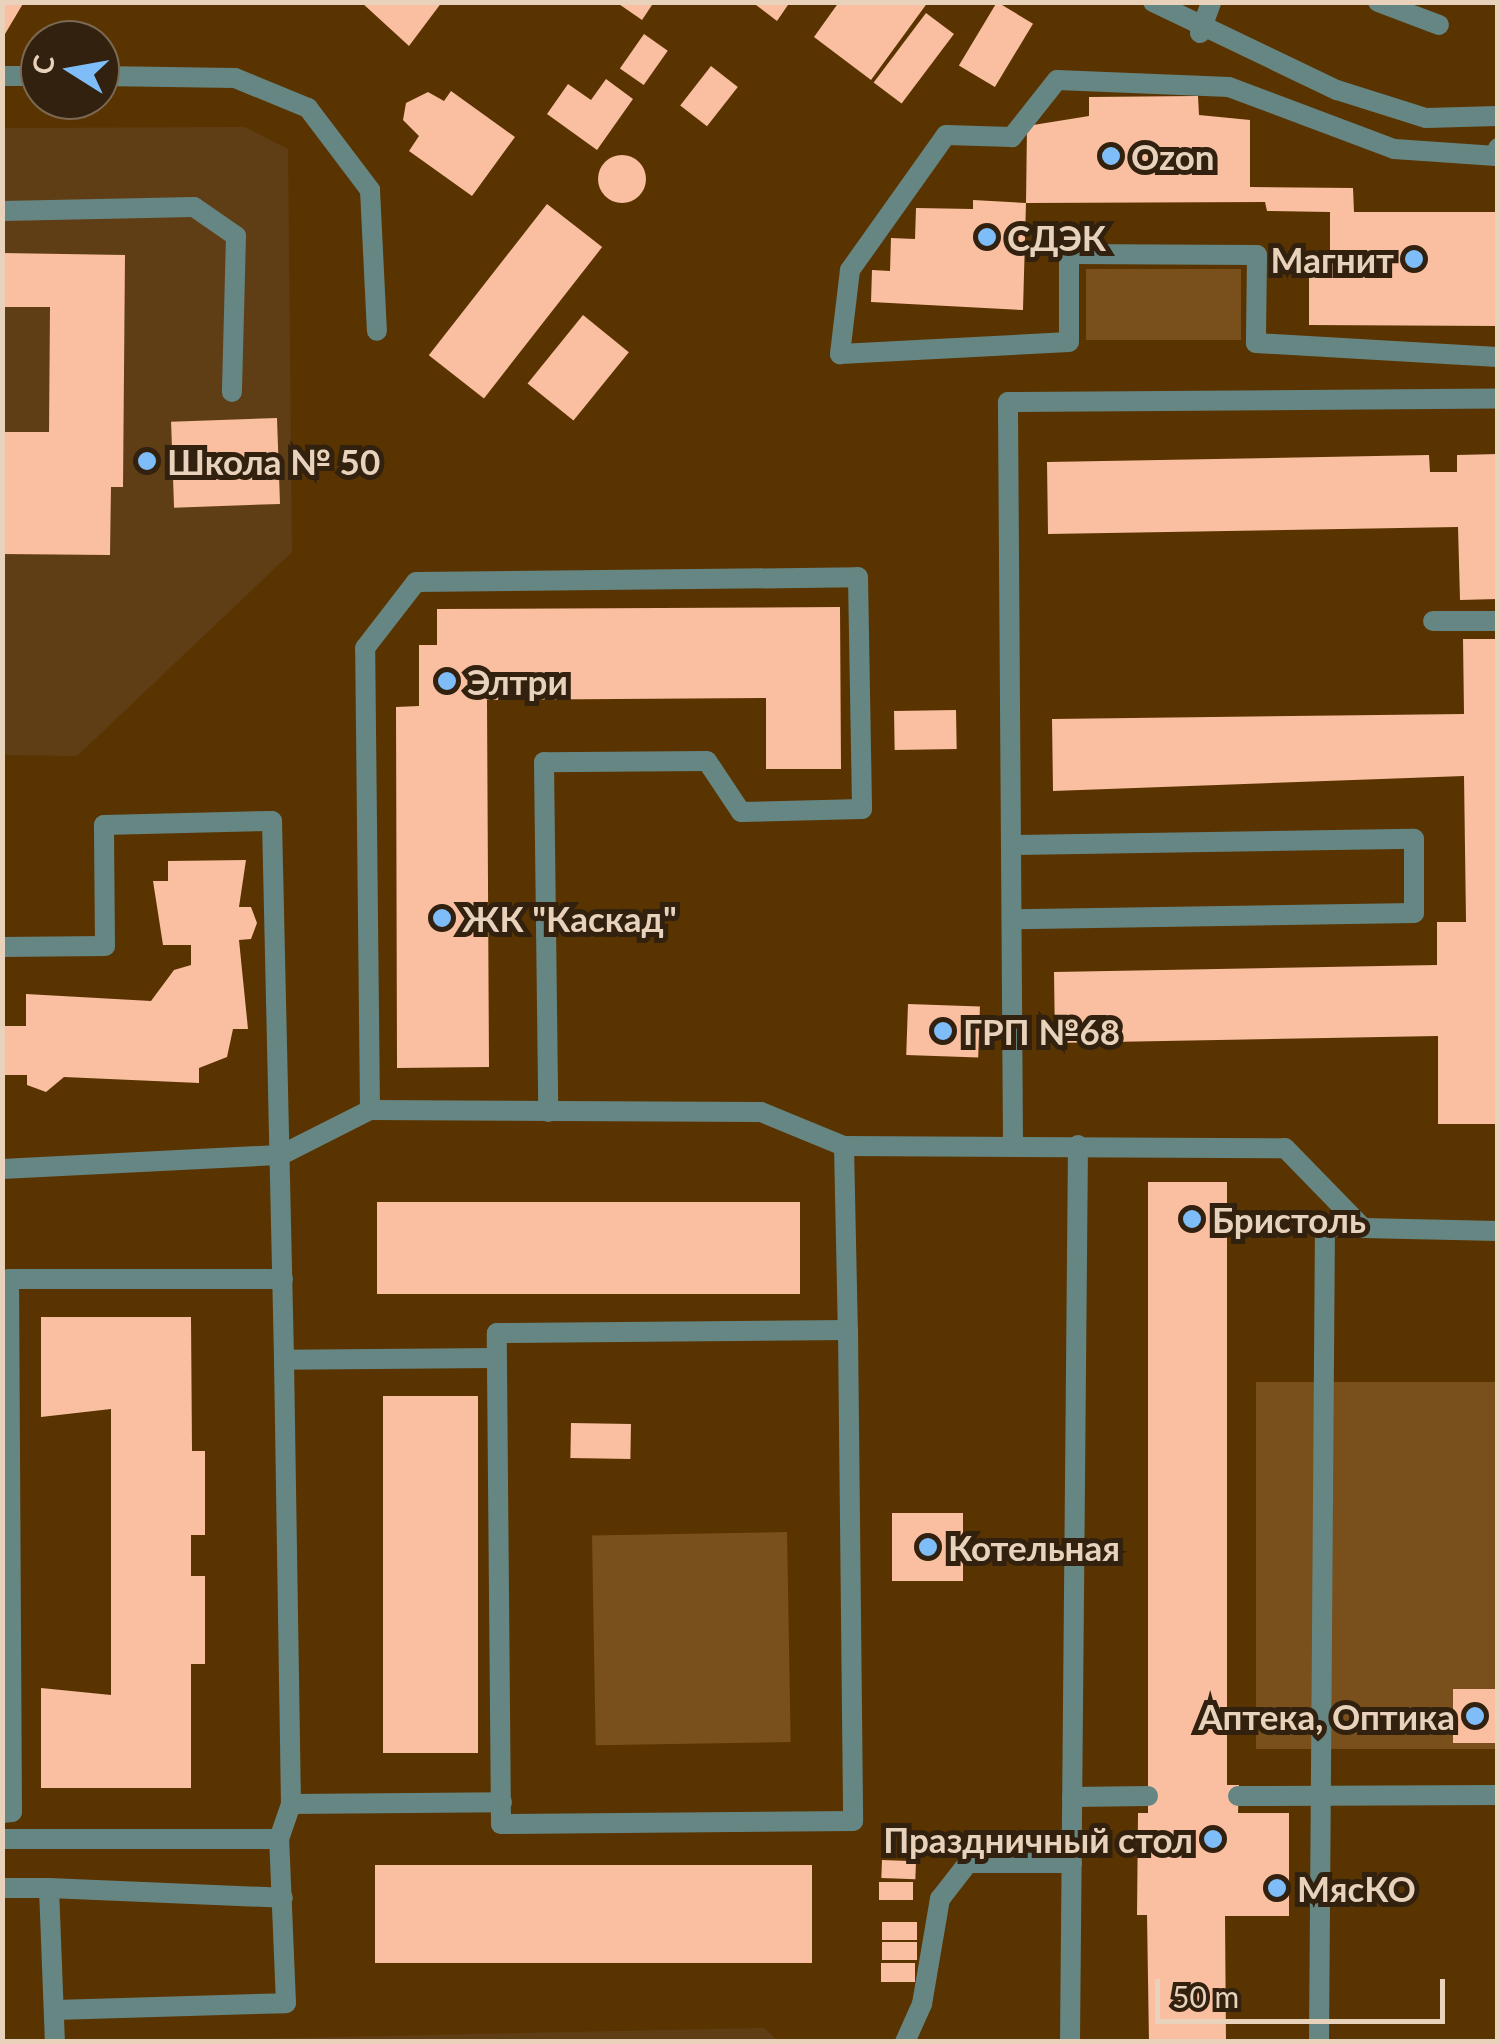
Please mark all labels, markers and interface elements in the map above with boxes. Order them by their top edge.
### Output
north arrow [20,20,120,120]
text: С [24,52,61,77]
place label: Ozon [1131,135,1215,177]
marker: Ozon [1100,145,1122,167]
place label: СДЭК [1007,216,1106,258]
marker: СДЭК [976,226,998,248]
place label: Магнит [1271,238,1394,280]
marker: Магнит [1403,248,1425,270]
place label: Школа № 50 [167,440,380,482]
marker: Школа № 50 [136,450,158,472]
place label: Элтри [467,660,568,702]
marker: Элтри [436,670,458,692]
place label: ЖК "Каскад" [462,897,677,939]
marker: ЖК "Каскад" [431,907,453,929]
place label: ГРП №68 [963,1010,1120,1052]
marker: ГРП №68 [932,1020,954,1042]
place label: Бристоль [1212,1198,1366,1240]
marker: Бристоль [1181,1208,1203,1230]
place label: Котельная [948,1526,1120,1568]
marker: Котельная [917,1536,939,1558]
place label: Аптека, Оптика [1198,1695,1455,1737]
marker: Аптека, Оптика [1464,1705,1486,1727]
place label: Праздничный стол [883,1818,1193,1860]
marker: Праздничный стол [1202,1828,1224,1850]
place label: МясКО [1297,1867,1416,1909]
marker: МясКО [1266,1877,1288,1899]
scale bar [1160,1959,1450,2021]
text: 50 m [1172,1978,1239,2014]

